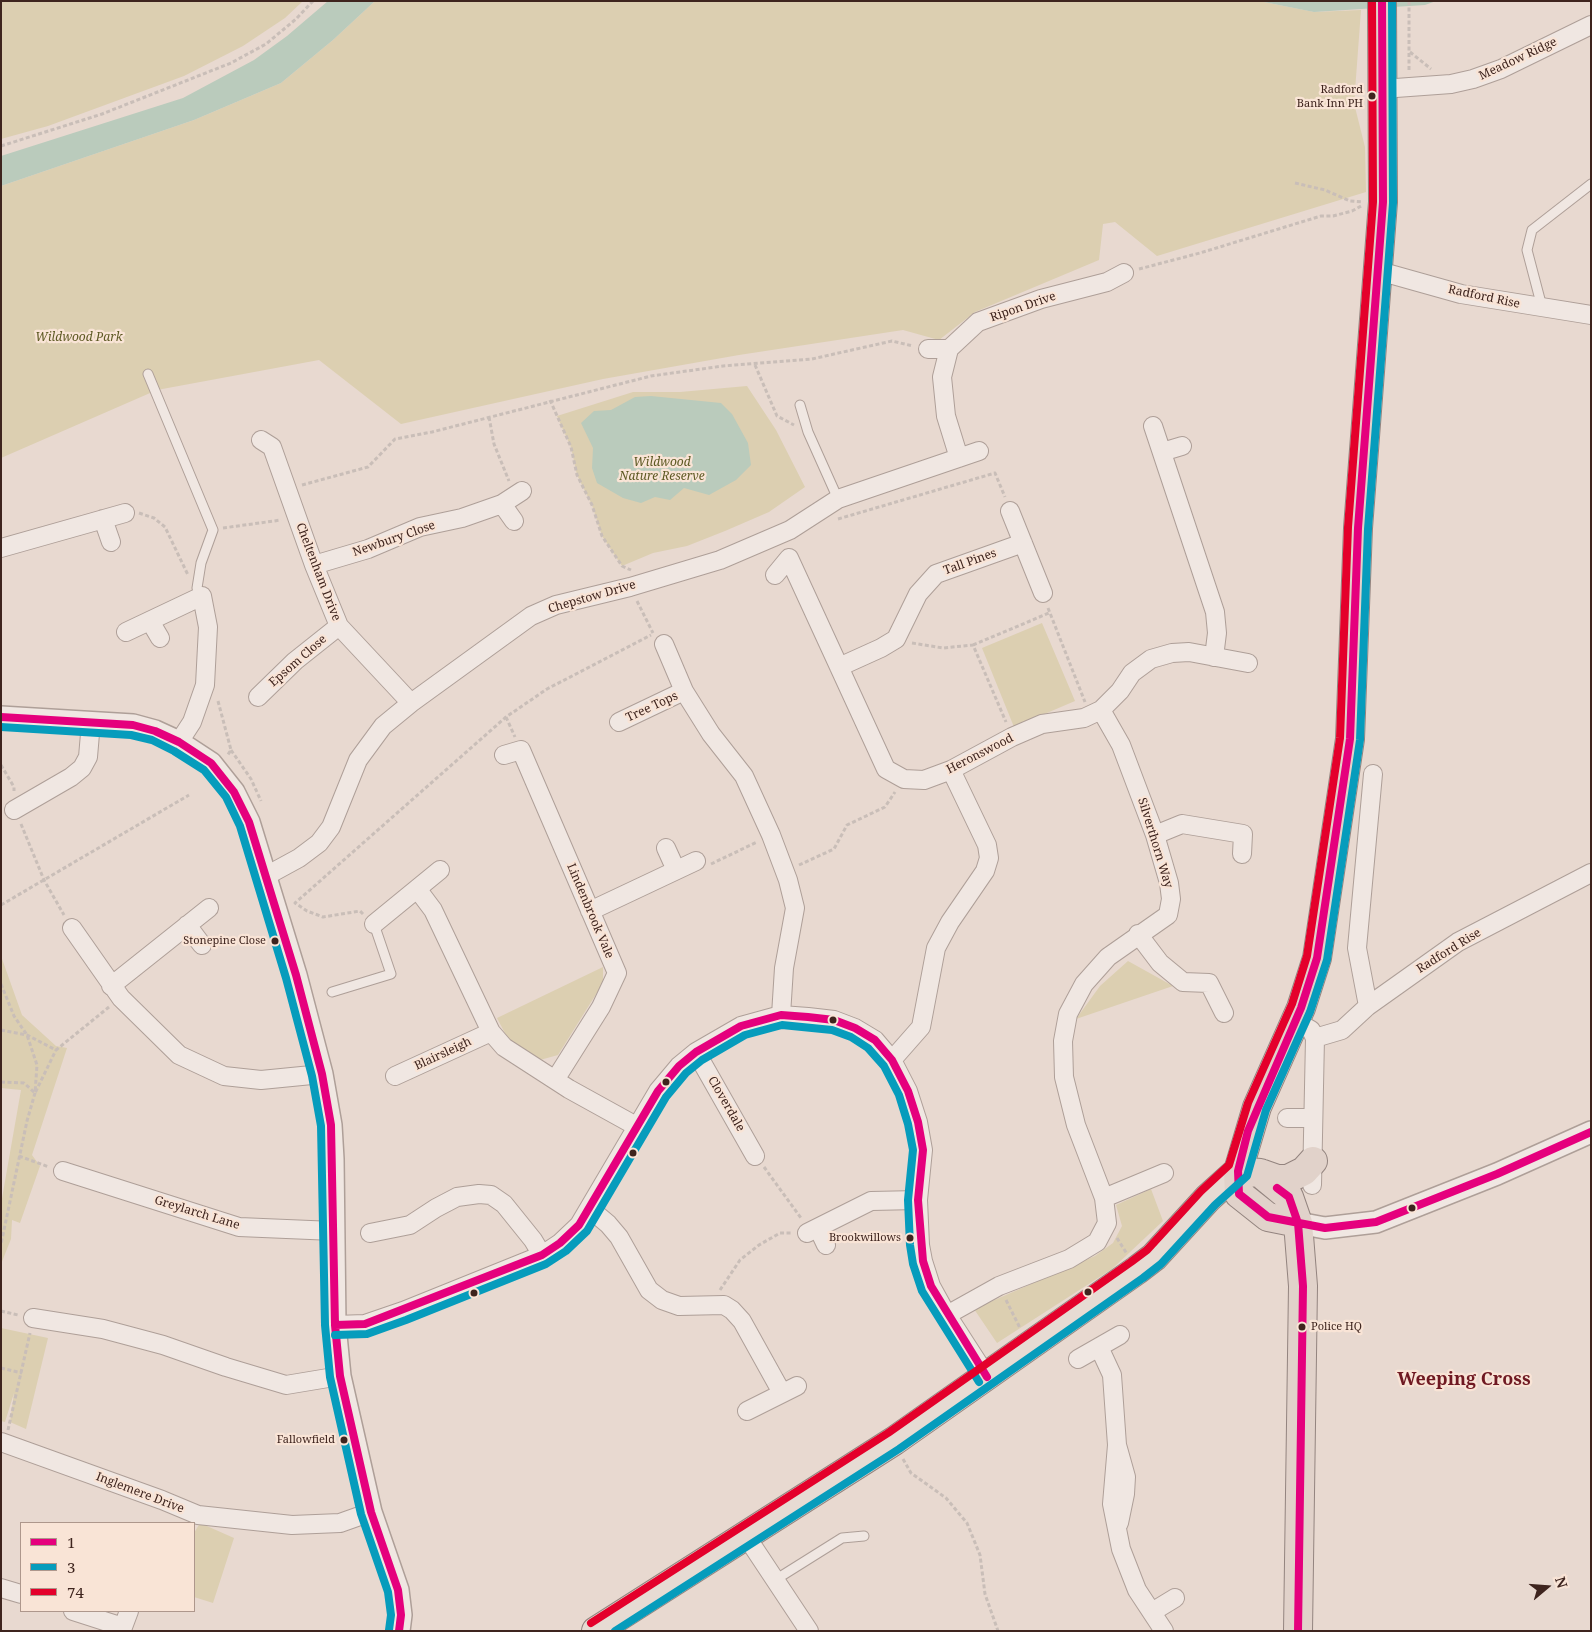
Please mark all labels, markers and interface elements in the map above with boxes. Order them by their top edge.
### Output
street label: Meadow Ridge [1477,35,1559,83]
place label: Radford Bank Inn PH [1297,83,1363,109]
marker: Radford Bank Inn PH [1367,91,1377,101]
street label: Radford Rise [1447,282,1521,312]
street label: Ripon Drive [988,289,1058,325]
park label: Wildwood Park [35,331,123,345]
park label: Wildwood Nature Reserve [619,456,705,484]
street label: Newbury Close [351,518,437,560]
street label: Cheltenham Drive [293,521,343,623]
street label: Tall Pines [942,546,998,578]
street label: Chepstow Drive [547,578,637,616]
street label: Epsom Close [266,632,330,690]
street label: Tree Tops [624,689,680,725]
street label: Heronswood [944,731,1016,777]
street label: Silverthorn Way [1134,796,1176,890]
street label: Lindenbrook Vale [563,861,617,961]
street label: Radford Rise [1414,926,1484,976]
place label: Stonepine Close [183,934,266,948]
marker: Stonepine Close [270,936,280,946]
unlabelled marker [828,1015,838,1025]
street label: Blairsleigh [412,1035,474,1073]
street label: Cloverdale [704,1074,748,1134]
unlabelled marker [661,1077,671,1087]
unlabelled marker [628,1148,638,1158]
street label: Greylarch Lane [153,1193,241,1233]
unlabelled marker [1407,1203,1417,1213]
place label: Brookwillows [829,1231,901,1245]
marker: Brookwillows [905,1233,915,1243]
unlabelled marker [1083,1287,1093,1297]
unlabelled marker [469,1288,479,1298]
place label: Police HQ [1311,1320,1362,1334]
marker: Police HQ [1297,1322,1307,1332]
district label: Weeping Cross [1397,1369,1531,1391]
place label: Fallowfield [277,1433,335,1447]
marker: Fallowfield [339,1435,349,1445]
street label: Inglemere Drive [94,1470,186,1516]
legend [20,1522,195,1612]
text: 1 [67,1532,75,1552]
text: 3 [67,1557,75,1577]
north arrow [1522,1562,1572,1612]
text: N [1551,1574,1572,1590]
text: 74 [67,1582,84,1602]

